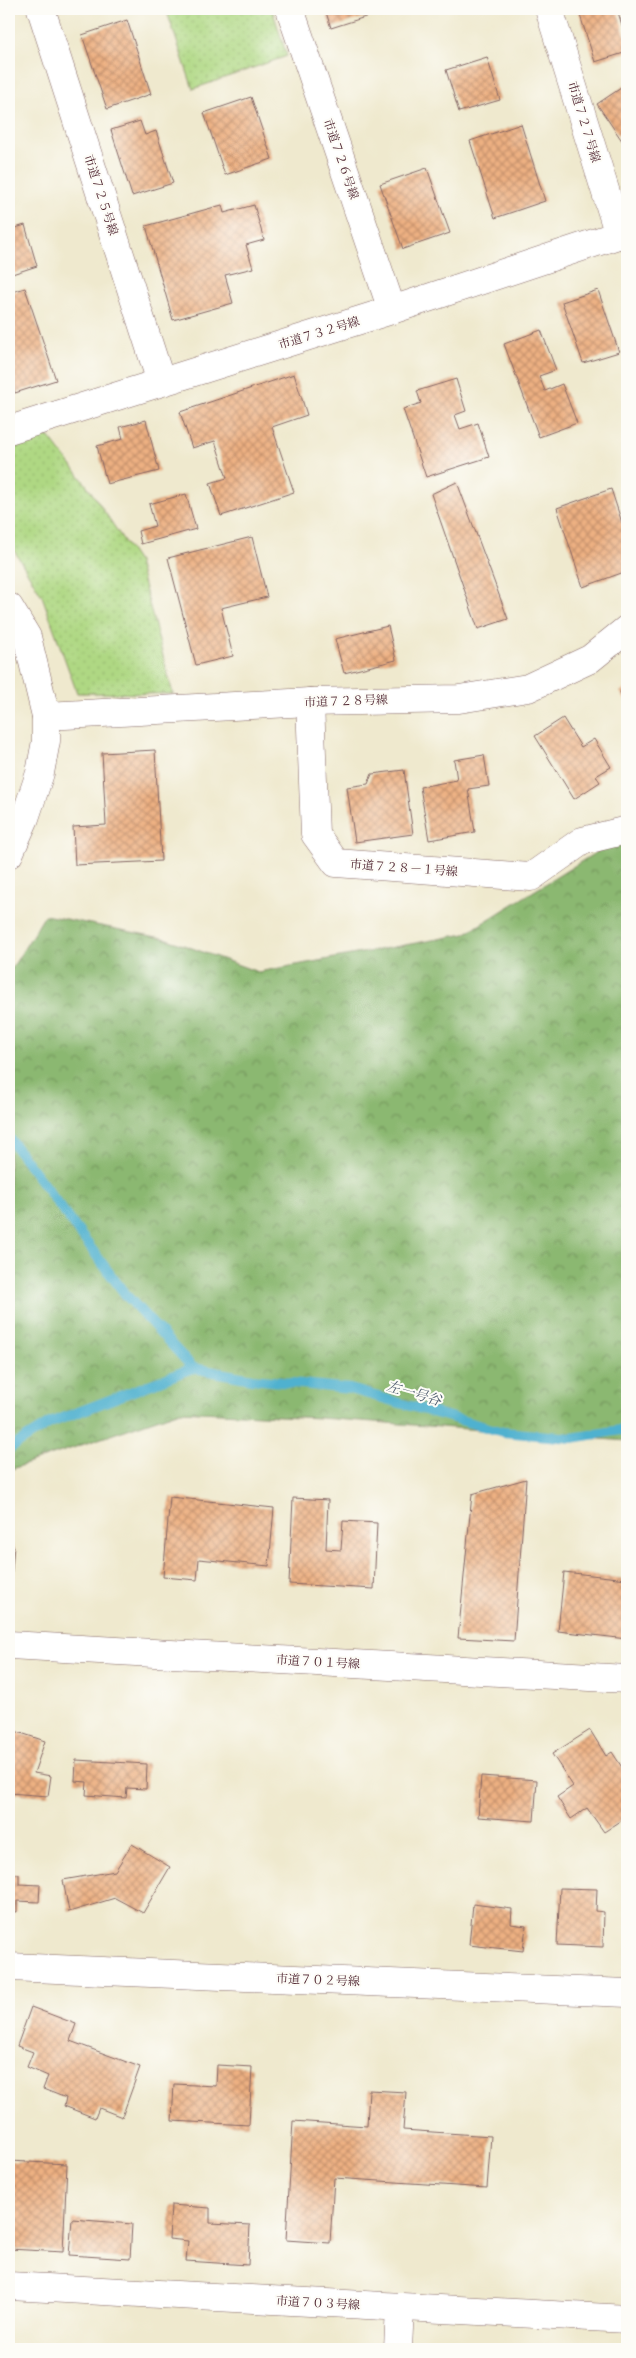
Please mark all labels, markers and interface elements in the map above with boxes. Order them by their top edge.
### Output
street label: 市道７２７号線 [565,79,604,164]
street label: 市道７２６号線 [321,117,362,201]
street label: 市道７２５号線 [81,153,122,237]
street label: 市道７３２号線 [276,313,361,352]
street label: 市道７２８号線 [304,692,388,709]
street label: 市道７２８－１号線 [350,856,458,879]
water label: 左一号谷 [385,1377,444,1410]
street label: 市道７０１号線 [276,1652,360,1671]
street label: 市道７０２号線 [276,1971,360,1988]
street label: 市道７０３号線 [276,2293,360,2312]

